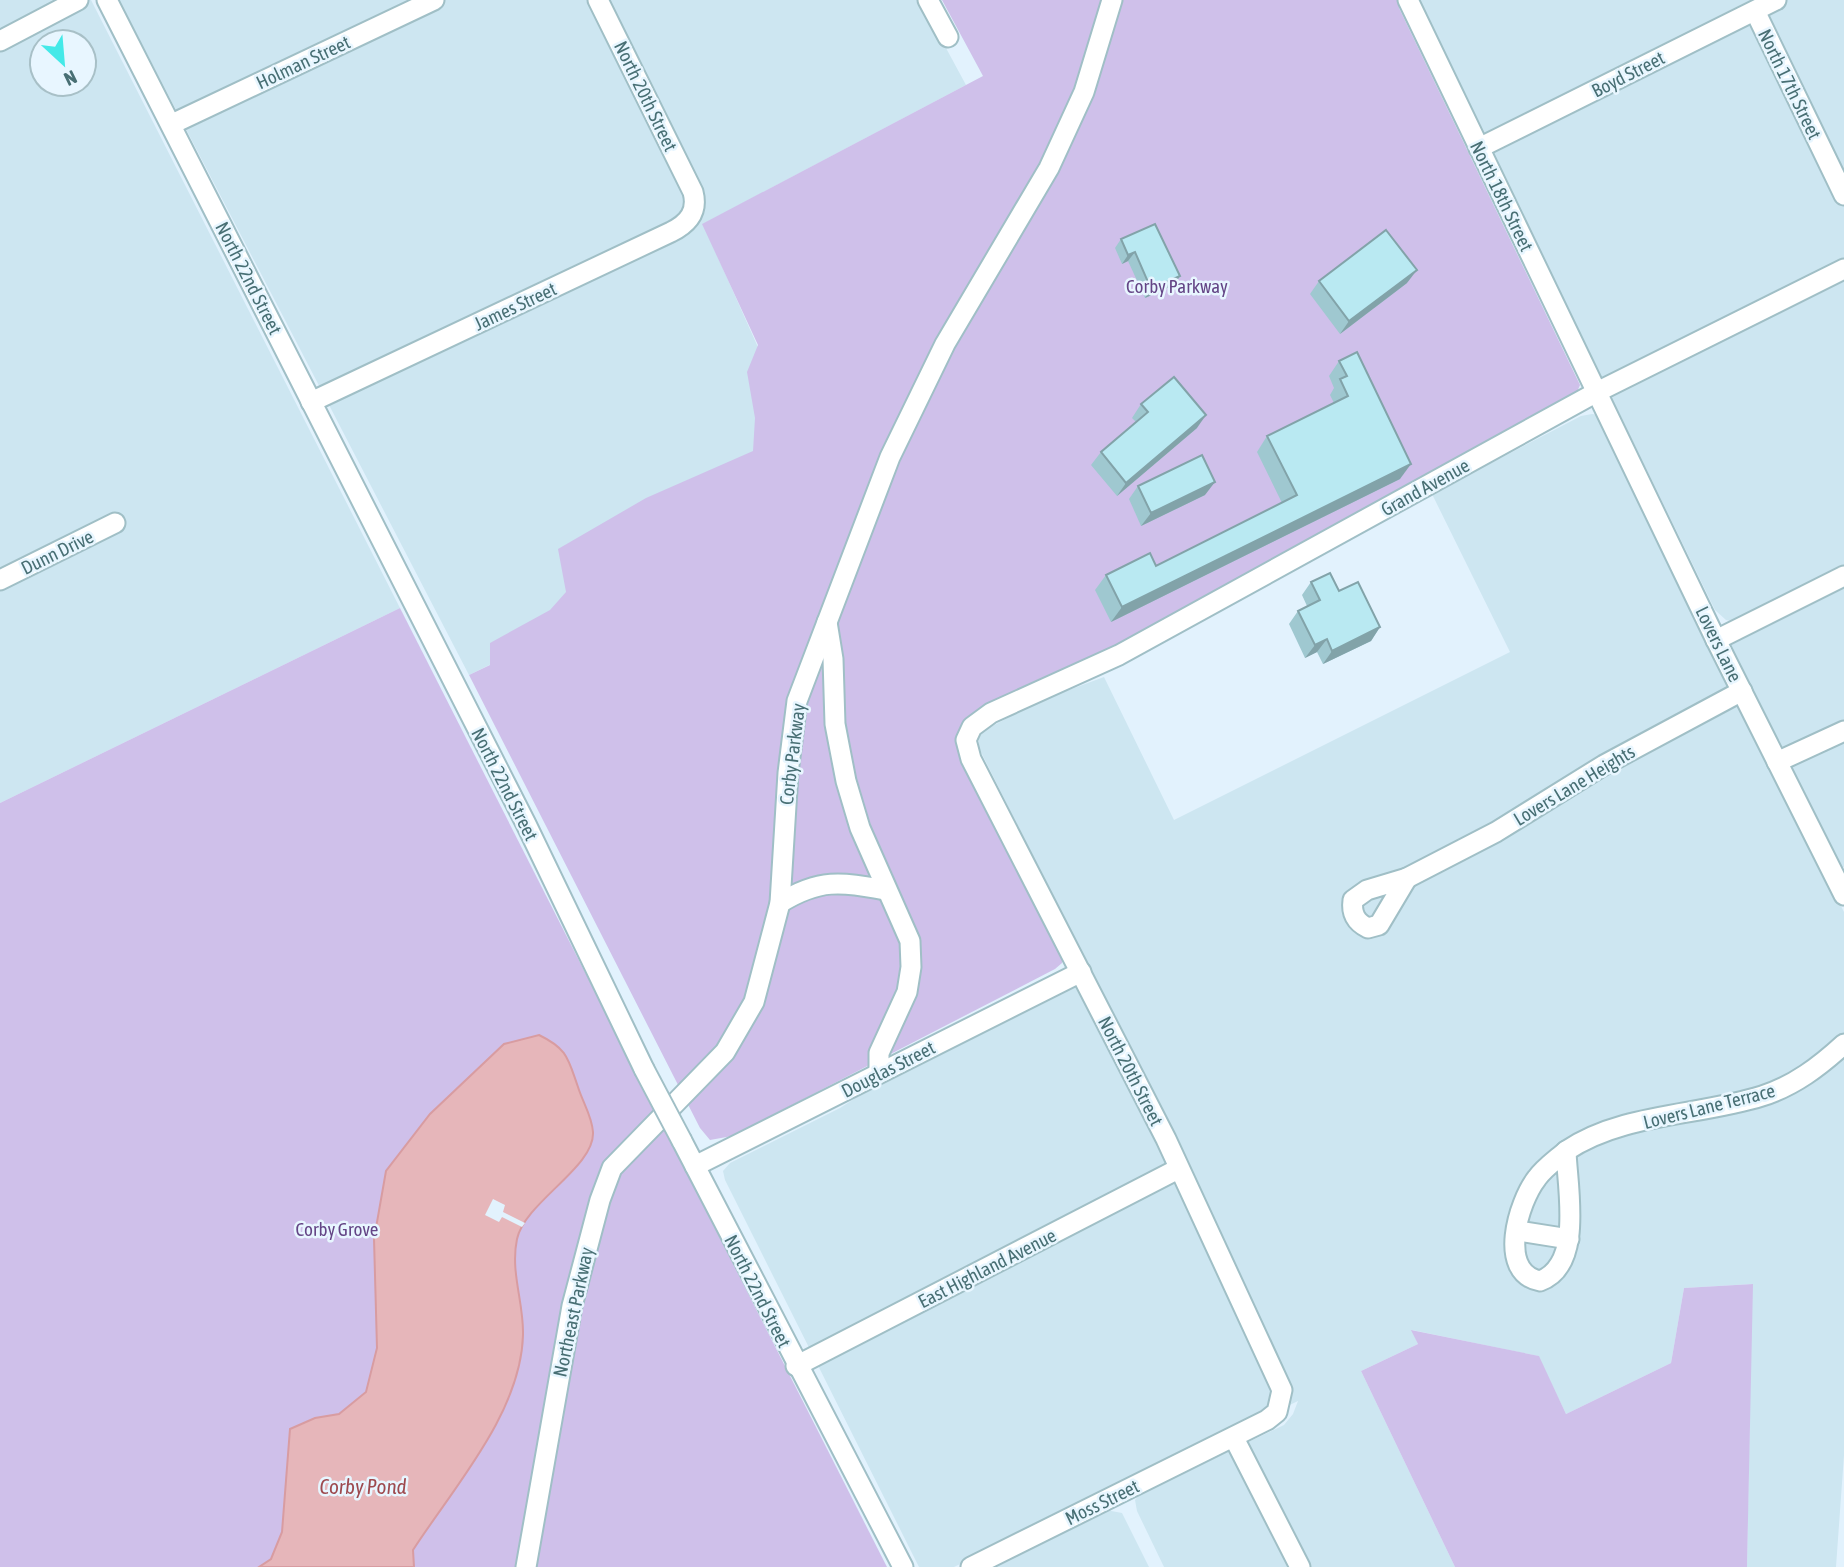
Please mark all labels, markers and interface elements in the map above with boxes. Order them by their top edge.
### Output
street label: North 17th Street [1754,25,1826,143]
north arrow [28,28,98,98]
street label: Holman Street [253,31,353,93]
street label: North 20th Street [610,37,682,155]
street label: Boyd Street [1588,46,1668,102]
text: N [61,66,80,91]
street label: North 18th Street [1466,137,1538,255]
street label: North 22nd Street [211,218,287,338]
park label: Corby Parkway [1126,275,1228,297]
street label: James Street [470,277,560,335]
street label: Grand Avenue [1377,454,1473,520]
street label: Dunn Drive [17,525,97,579]
street label: Lovers Lane [1691,603,1747,685]
street label: Corby Parkway [775,702,809,806]
street label: North 22nd Street [467,724,543,844]
street label: Lovers Lane Heights [1509,740,1639,830]
street label: North 20th Street [1094,1013,1168,1129]
street label: Douglas Street [838,1036,938,1102]
street label: Lovers Lane Terrace [1641,1079,1777,1133]
park label: Corby Grove [295,1218,379,1240]
street label: East Highland Avenue [914,1224,1060,1312]
street label: North 22nd Street [720,1231,796,1351]
street label: Northeast Parkway [549,1245,598,1379]
water label: Corby Pond [319,1474,407,1498]
street label: Moss Street [1062,1475,1142,1529]

